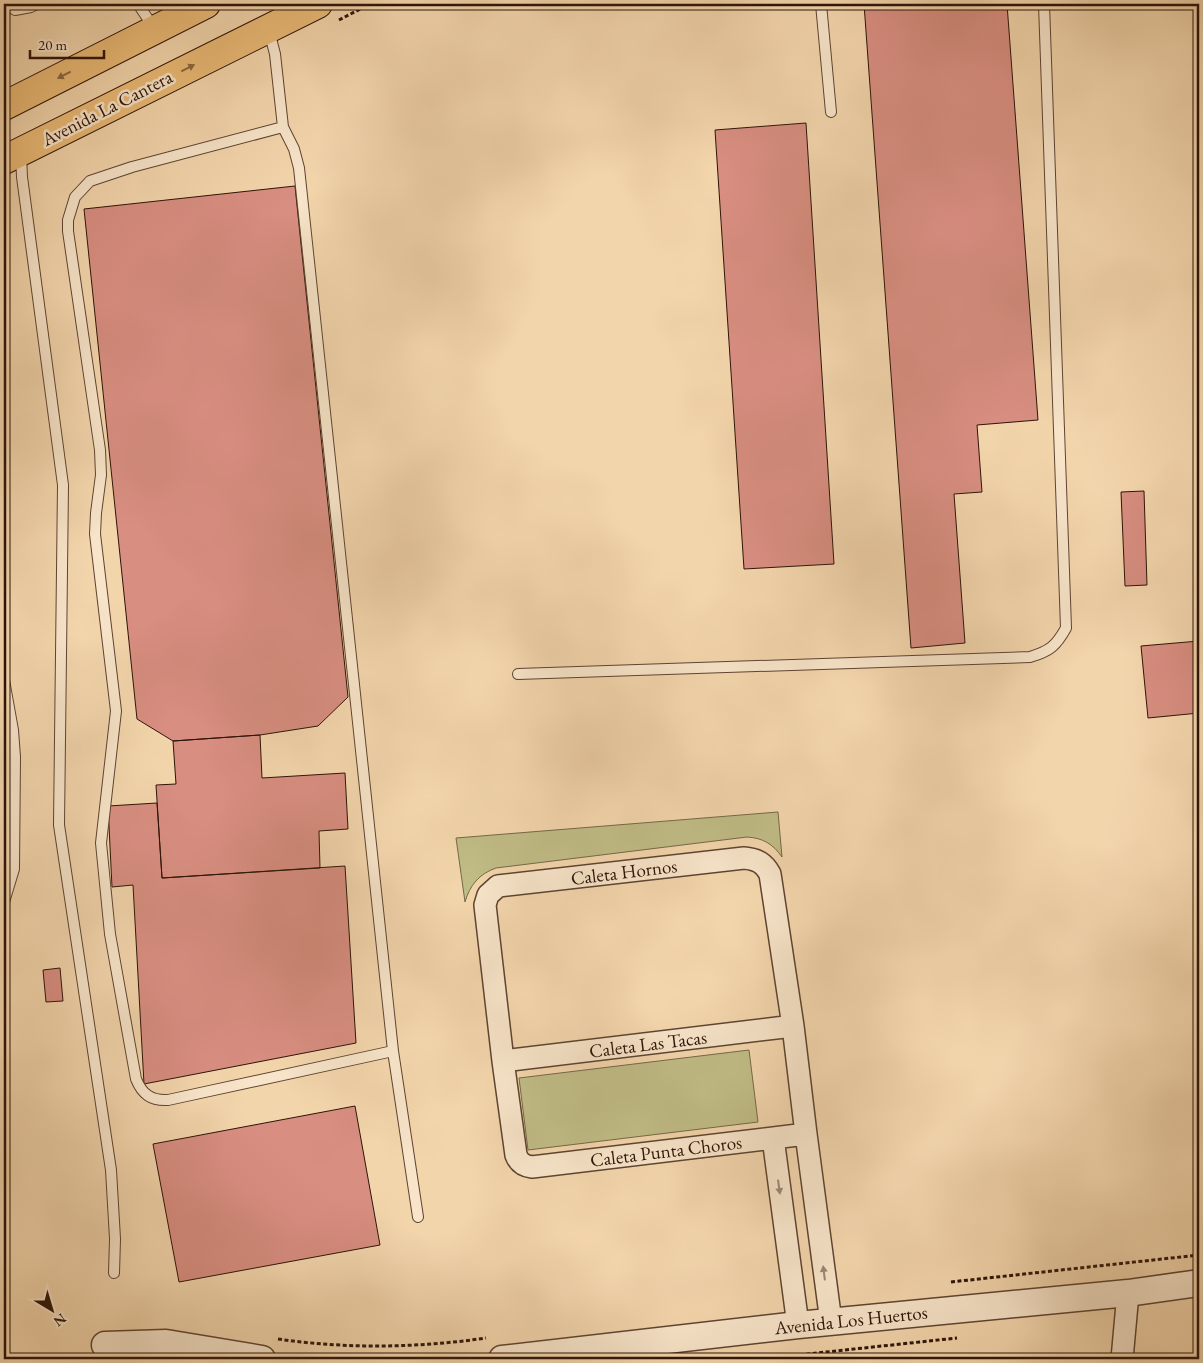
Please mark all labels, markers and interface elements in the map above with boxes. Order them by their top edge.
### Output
scale bar [30,28,104,60]
text: 20 m [38,35,67,54]
street label: Avenida La Cantera [36,64,177,152]
one-way arrow [181,64,195,72]
one-way arrow [57,71,72,79]
street label: Caleta Hornos [569,853,679,891]
street label: Caleta Las Tacas [588,1024,708,1064]
street label: Caleta Punta Choros [589,1129,743,1173]
one-way arrow [775,1179,783,1195]
one-way arrow [820,1265,828,1281]
north arrow [28,1286,78,1336]
street label: Avenida Los Huertos [772,1300,929,1341]
text: N [49,1310,70,1331]

